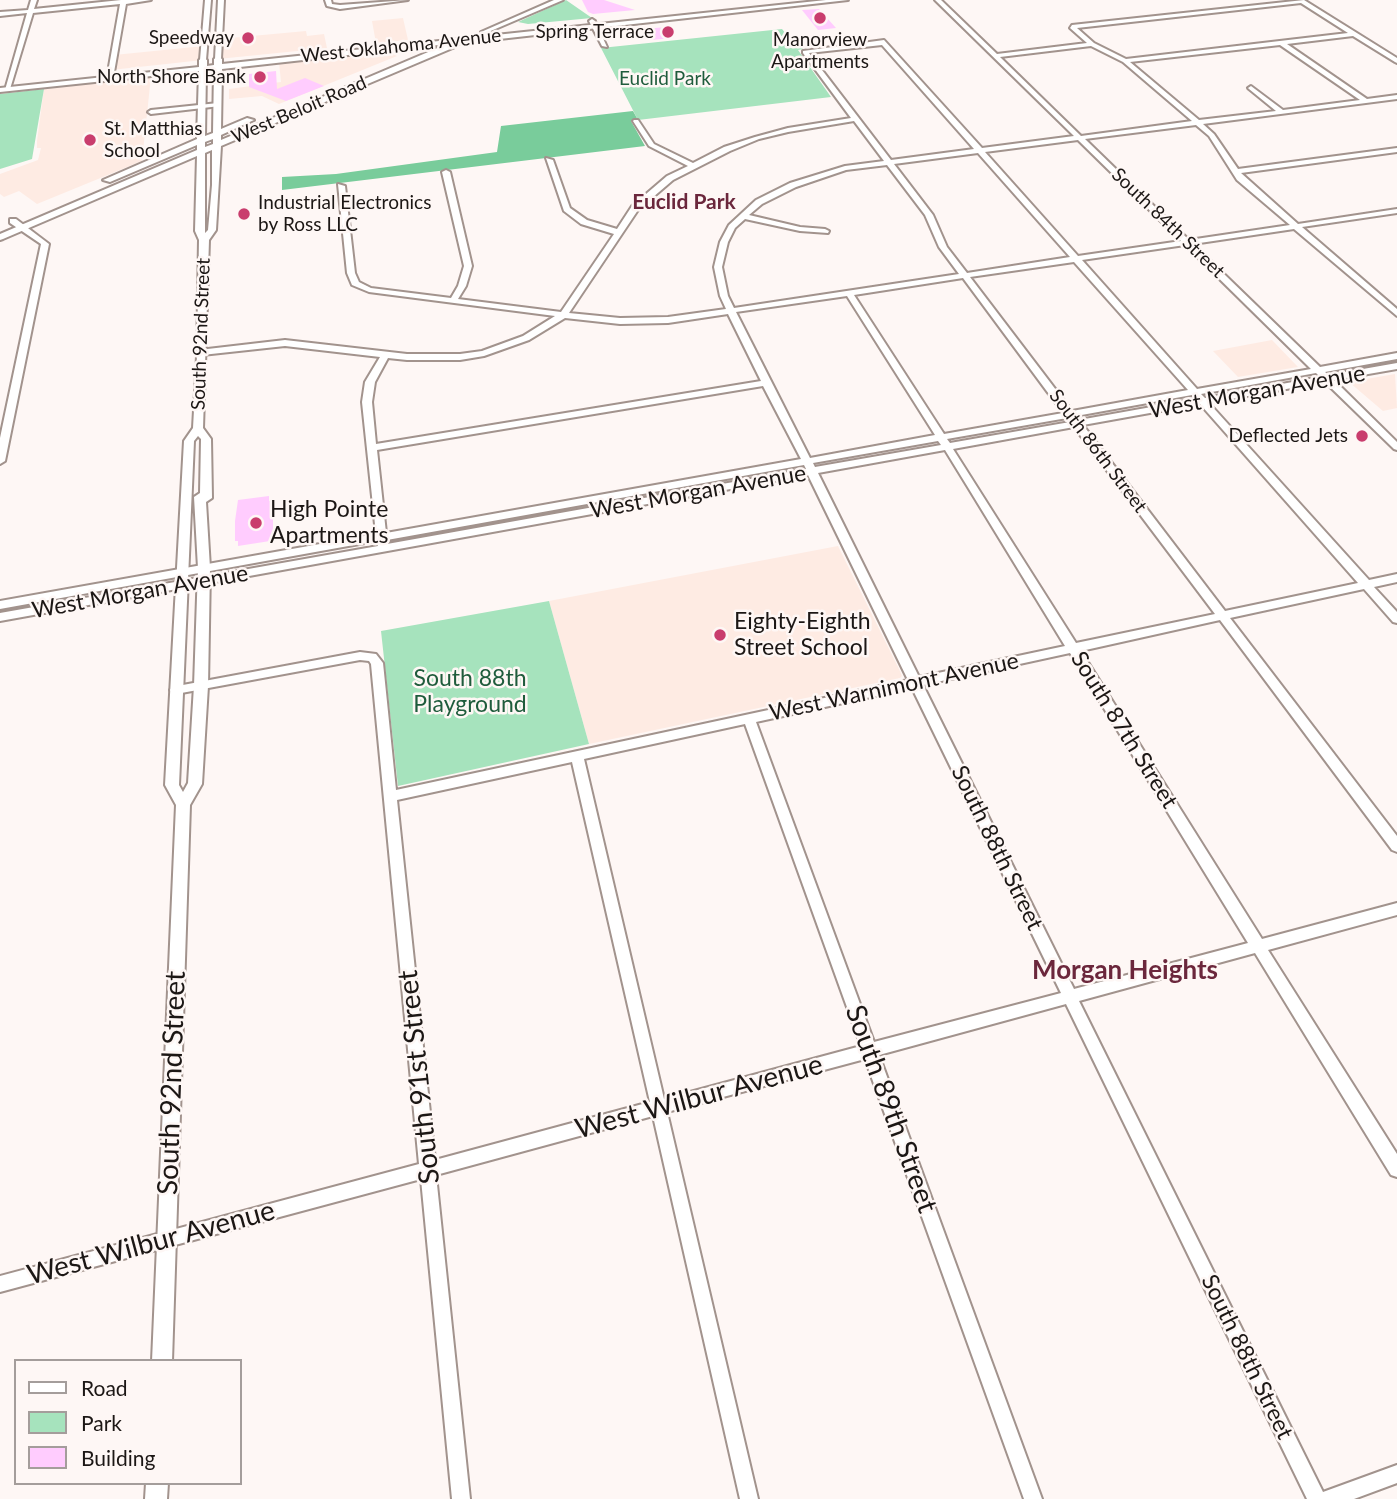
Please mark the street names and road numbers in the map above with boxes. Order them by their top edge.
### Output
street label: West Oklahoma Avenue [300,24,502,68]
street label: West Beloit Road [228,71,370,149]
street label: South 84th Street [1107,163,1229,283]
street label: South 92nd Street [187,258,215,410]
street label: West Morgan Avenue [1147,359,1367,425]
street label: South 86th Street [1044,385,1152,517]
street label: West Morgan Avenue [588,459,808,525]
street label: West Morgan Avenue [30,559,250,625]
street label: West Warnimont Avenue [767,647,1021,727]
street label: South 87th Street [1065,647,1183,813]
street label: South 88th Street [945,761,1049,935]
street label: South 91st Street [391,968,447,1186]
street label: South 92nd Street [151,970,193,1196]
street label: South 89th Street [838,1001,944,1217]
street label: West Wilbur Avenue [571,1048,827,1146]
street label: West Wilbur Avenue [23,1194,279,1292]
street label: South 88th Street [1195,1270,1299,1444]

